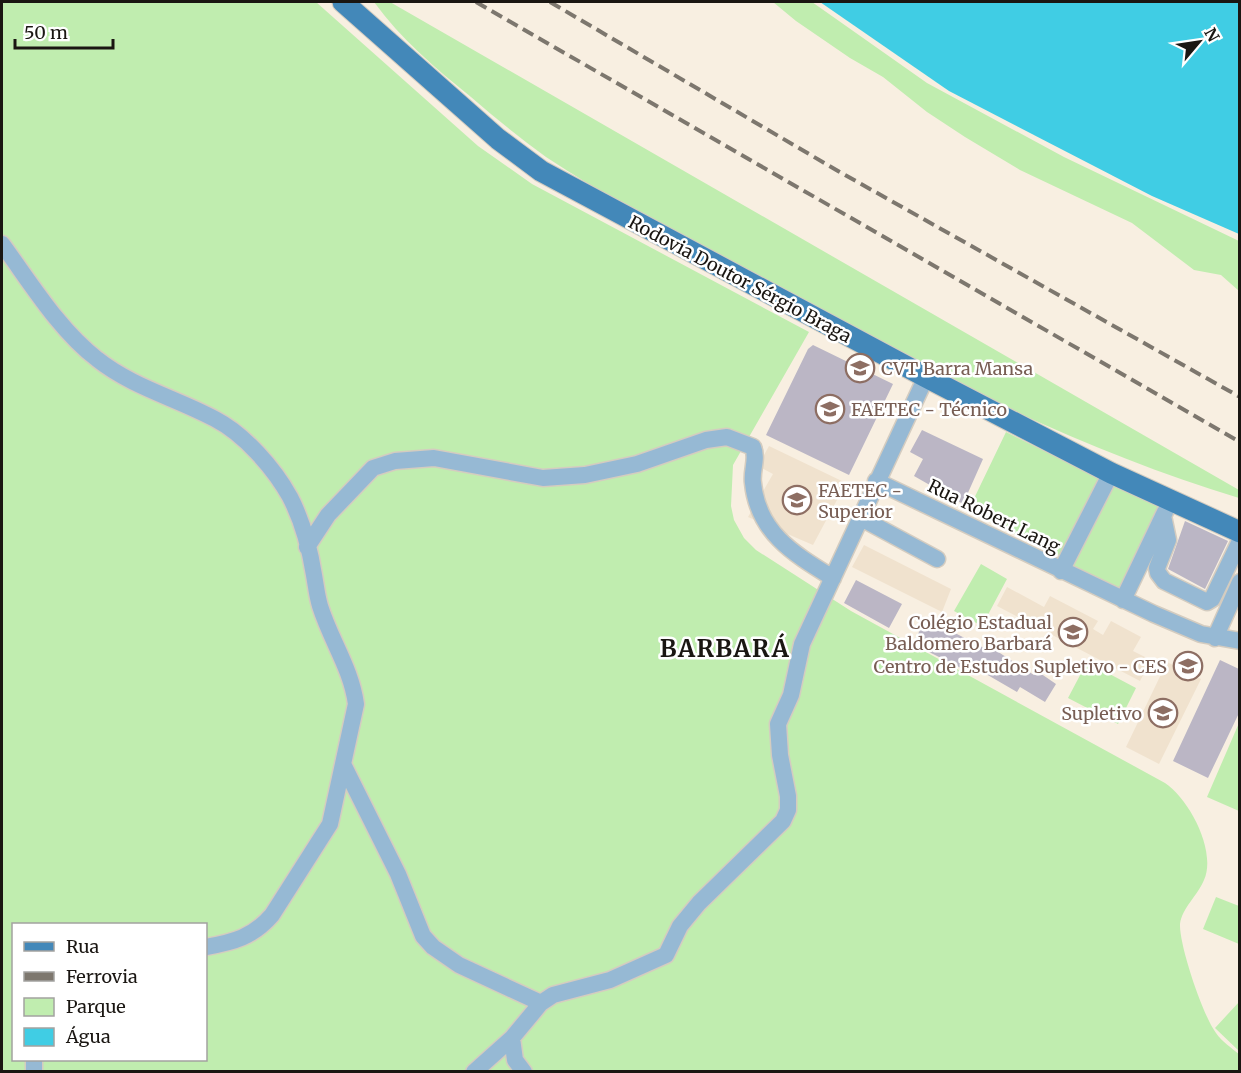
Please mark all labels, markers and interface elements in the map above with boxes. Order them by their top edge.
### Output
scale bar [15,12,112,50]
north arrow [1169,12,1229,72]
text: 50 m [24,21,68,44]
text: N [1200,24,1224,45]
street label: Rodovia Doutor Sérgio Braga [625,210,856,348]
school or university icon: CVT Barra Mansa [844,352,876,384]
place label: CVT Barra Mansa [881,357,1033,380]
school or university icon: FAETEC - Técnico [814,393,846,425]
place label: FAETEC - Técnico [851,398,1007,421]
street label: Rua Robert Lang [924,474,1064,558]
place label: FAETEC - Superior [818,479,902,523]
school or university icon: FAETEC - Superior [781,484,813,516]
place label: Colégio Estadual Baldomero Barbará [885,611,1052,655]
school or university icon: Colégio Estadual Baldomero Barbará [1057,616,1089,648]
district label: BARBARÁ [660,632,790,664]
school or university icon: Centro de Estudos Supletivo - CES [1172,650,1204,682]
place label: Centro de Estudos Supletivo - CES [873,655,1167,678]
school or university icon: Supletivo [1147,697,1179,729]
place label: Supletivo [1061,702,1142,725]
legend [12,923,207,1061]
text: Rua [66,935,100,958]
text: Ferrovia [66,965,138,988]
text: Parque [66,995,126,1018]
text: Água [65,1025,111,1048]

